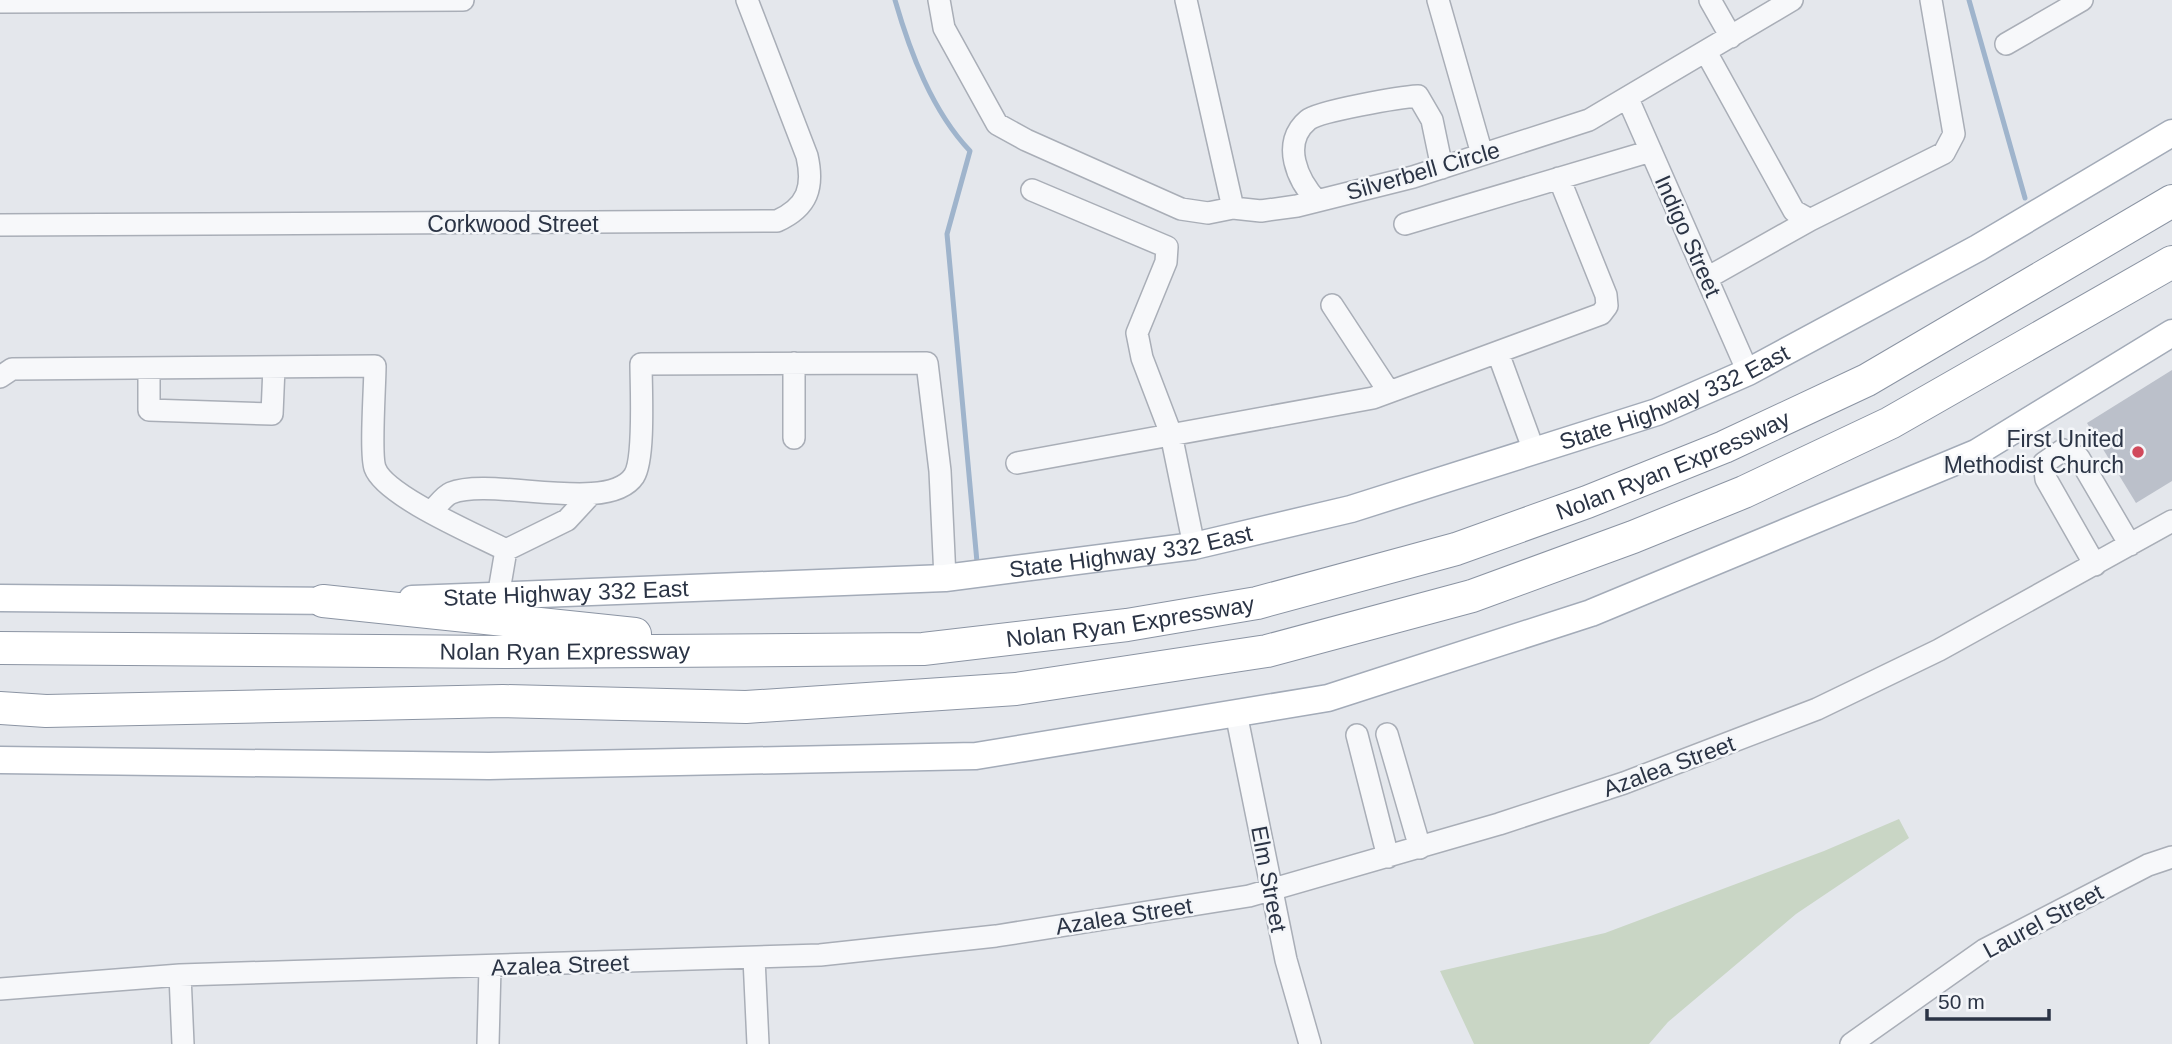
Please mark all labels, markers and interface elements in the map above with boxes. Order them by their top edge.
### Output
street label: Silverbell Circle [1343,137,1503,205]
street label: Indigo Street [1650,171,1727,301]
street label: Corkwood Street [427,211,599,237]
street label: State Highway 332 East [1556,339,1794,455]
street label: Nolan Ryan Expressway [1552,405,1794,525]
place label: First United Methodist Church [1944,426,2124,478]
marker: First United Methodist Church [2130,444,2146,460]
street label: State Highway 332 East [1008,520,1255,583]
street label: State Highway 332 East [443,575,690,611]
street label: Nolan Ryan Expressway [1005,591,1257,652]
street label: Nolan Ryan Expressway [440,638,691,665]
street label: Azalea Street [1600,730,1739,802]
street label: Elm Street [1246,824,1292,935]
street label: Laurel Street [1979,878,2108,963]
street label: Azalea Street [1054,892,1195,940]
street label: Azalea Street [491,950,630,980]
scale bar [1927,978,2050,1022]
text: 50 m [1938,990,1985,1013]

